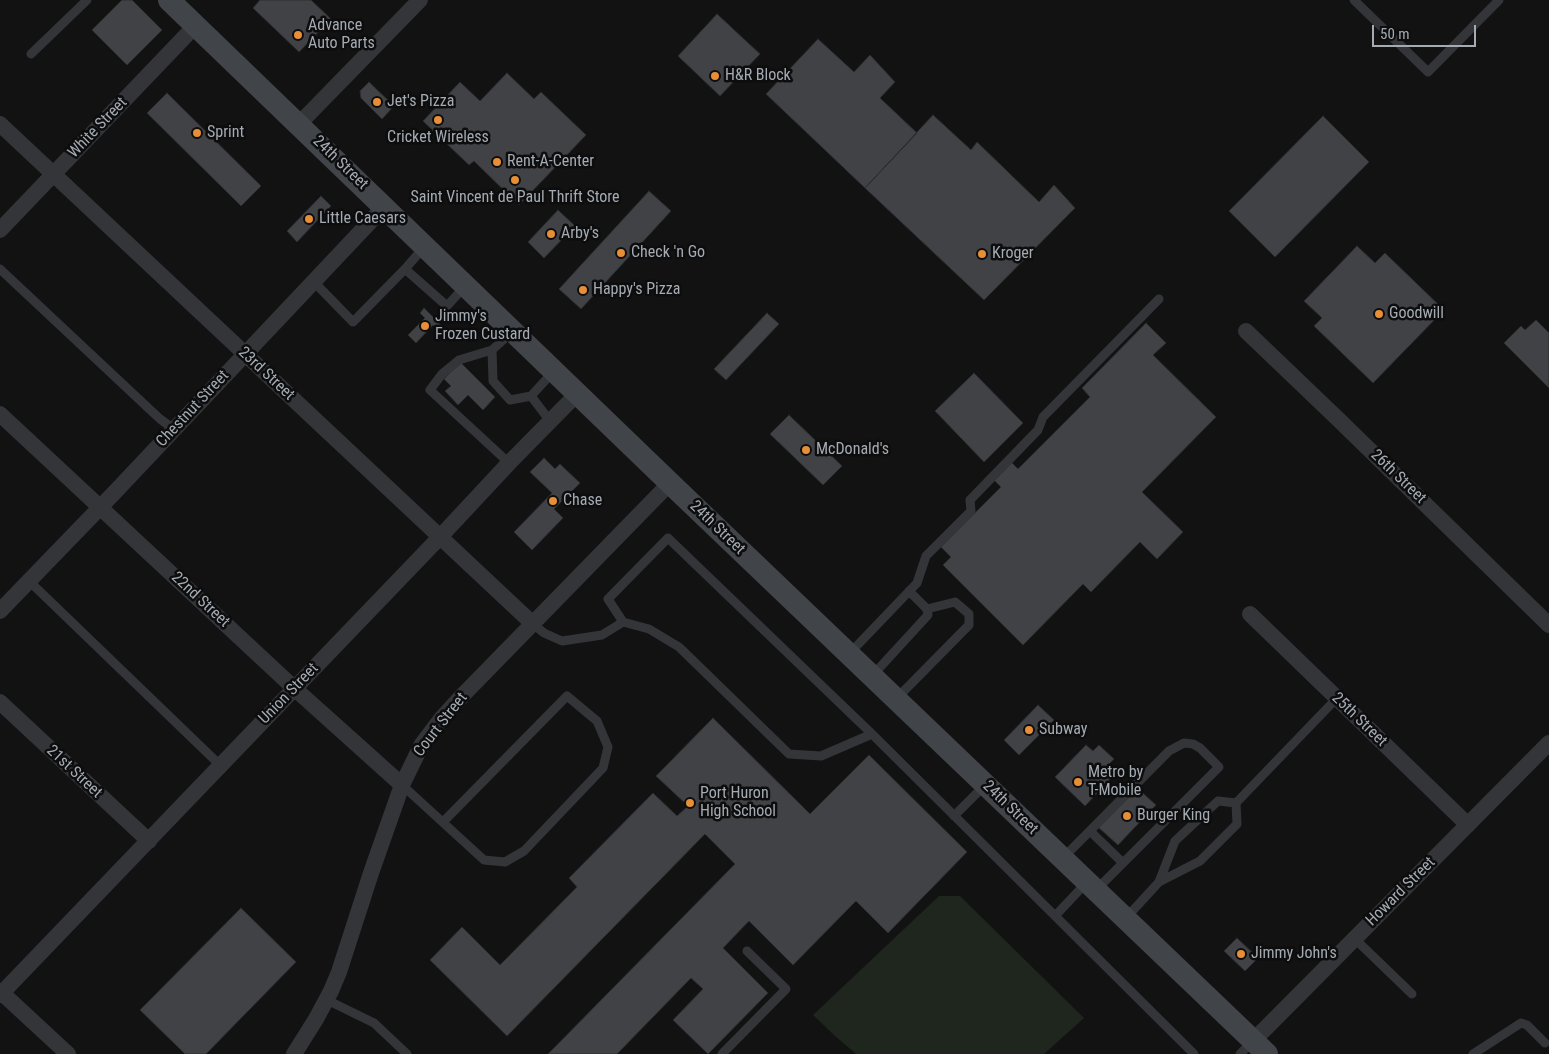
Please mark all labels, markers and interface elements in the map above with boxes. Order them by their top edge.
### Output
scale bar [1374,15,1478,47]
place label: Advance Auto Parts [308,16,375,54]
text: 50 m [1380,25,1410,43]
marker: Advance Auto Parts [292,29,304,41]
place label: H&R Block [725,66,791,86]
marker: H&R Block [709,70,721,82]
place label: Jet's Pizza [387,92,454,112]
street label: White Street [64,94,132,162]
marker: Jet's Pizza [371,96,383,108]
marker: Cricket Wireless [432,114,444,126]
place label: Sprint [207,123,244,143]
marker: Sprint [191,127,203,139]
place label: Cricket Wireless [387,128,489,148]
street label: 24th Street [308,132,372,194]
place label: Rent-A-Center [507,152,594,172]
marker: Rent-A-Center [491,156,503,168]
marker: Saint Vincent de Paul Thrift Store [509,174,521,186]
place label: Saint Vincent de Paul Thrift Store [410,188,620,208]
place label: Little Caesars [319,209,406,229]
marker: Little Caesars [303,213,315,225]
place label: Arby's [561,224,599,244]
marker: Arby's [545,228,557,240]
place label: Check 'n Go [631,243,705,263]
place label: Kroger [992,244,1034,264]
marker: Check 'n Go [615,247,627,259]
marker: Kroger [976,248,988,260]
place label: Happy's Pizza [593,280,680,300]
marker: Happy's Pizza [577,284,589,296]
place label: Goodwill [1389,304,1444,324]
place label: Jimmy's Frozen Custard [435,307,530,345]
marker: Goodwill [1373,308,1385,320]
marker: Jimmy's Frozen Custard [419,320,431,332]
street label: 23rd Street [234,343,298,405]
street label: Chestnut Street [153,367,233,451]
place label: McDonald's [816,440,889,460]
marker: McDonald's [800,444,812,456]
street label: 26th Street [1366,446,1430,508]
place label: Chase [563,491,602,511]
marker: Chase [547,495,559,507]
street label: 24th Street [685,497,749,559]
street label: 22nd Street [167,568,233,632]
street label: Union Street [255,660,323,728]
street label: Court Street [410,689,472,761]
street label: 25th Street [1327,689,1391,751]
place label: Subway [1039,720,1088,740]
marker: Subway [1023,724,1035,736]
street label: 21st Street [42,741,106,803]
place label: Metro by T-Mobile [1088,763,1143,801]
marker: Metro by T-Mobile [1072,776,1084,788]
street label: 24th Street [978,777,1042,839]
place label: Port Huron High School [700,784,776,822]
marker: Port Huron High School [684,797,696,809]
place label: Burger King [1137,806,1210,826]
marker: Burger King [1121,810,1133,822]
street label: Howard Street [1362,853,1440,931]
place label: Jimmy John's [1251,944,1337,964]
marker: Jimmy John's [1235,948,1247,960]

